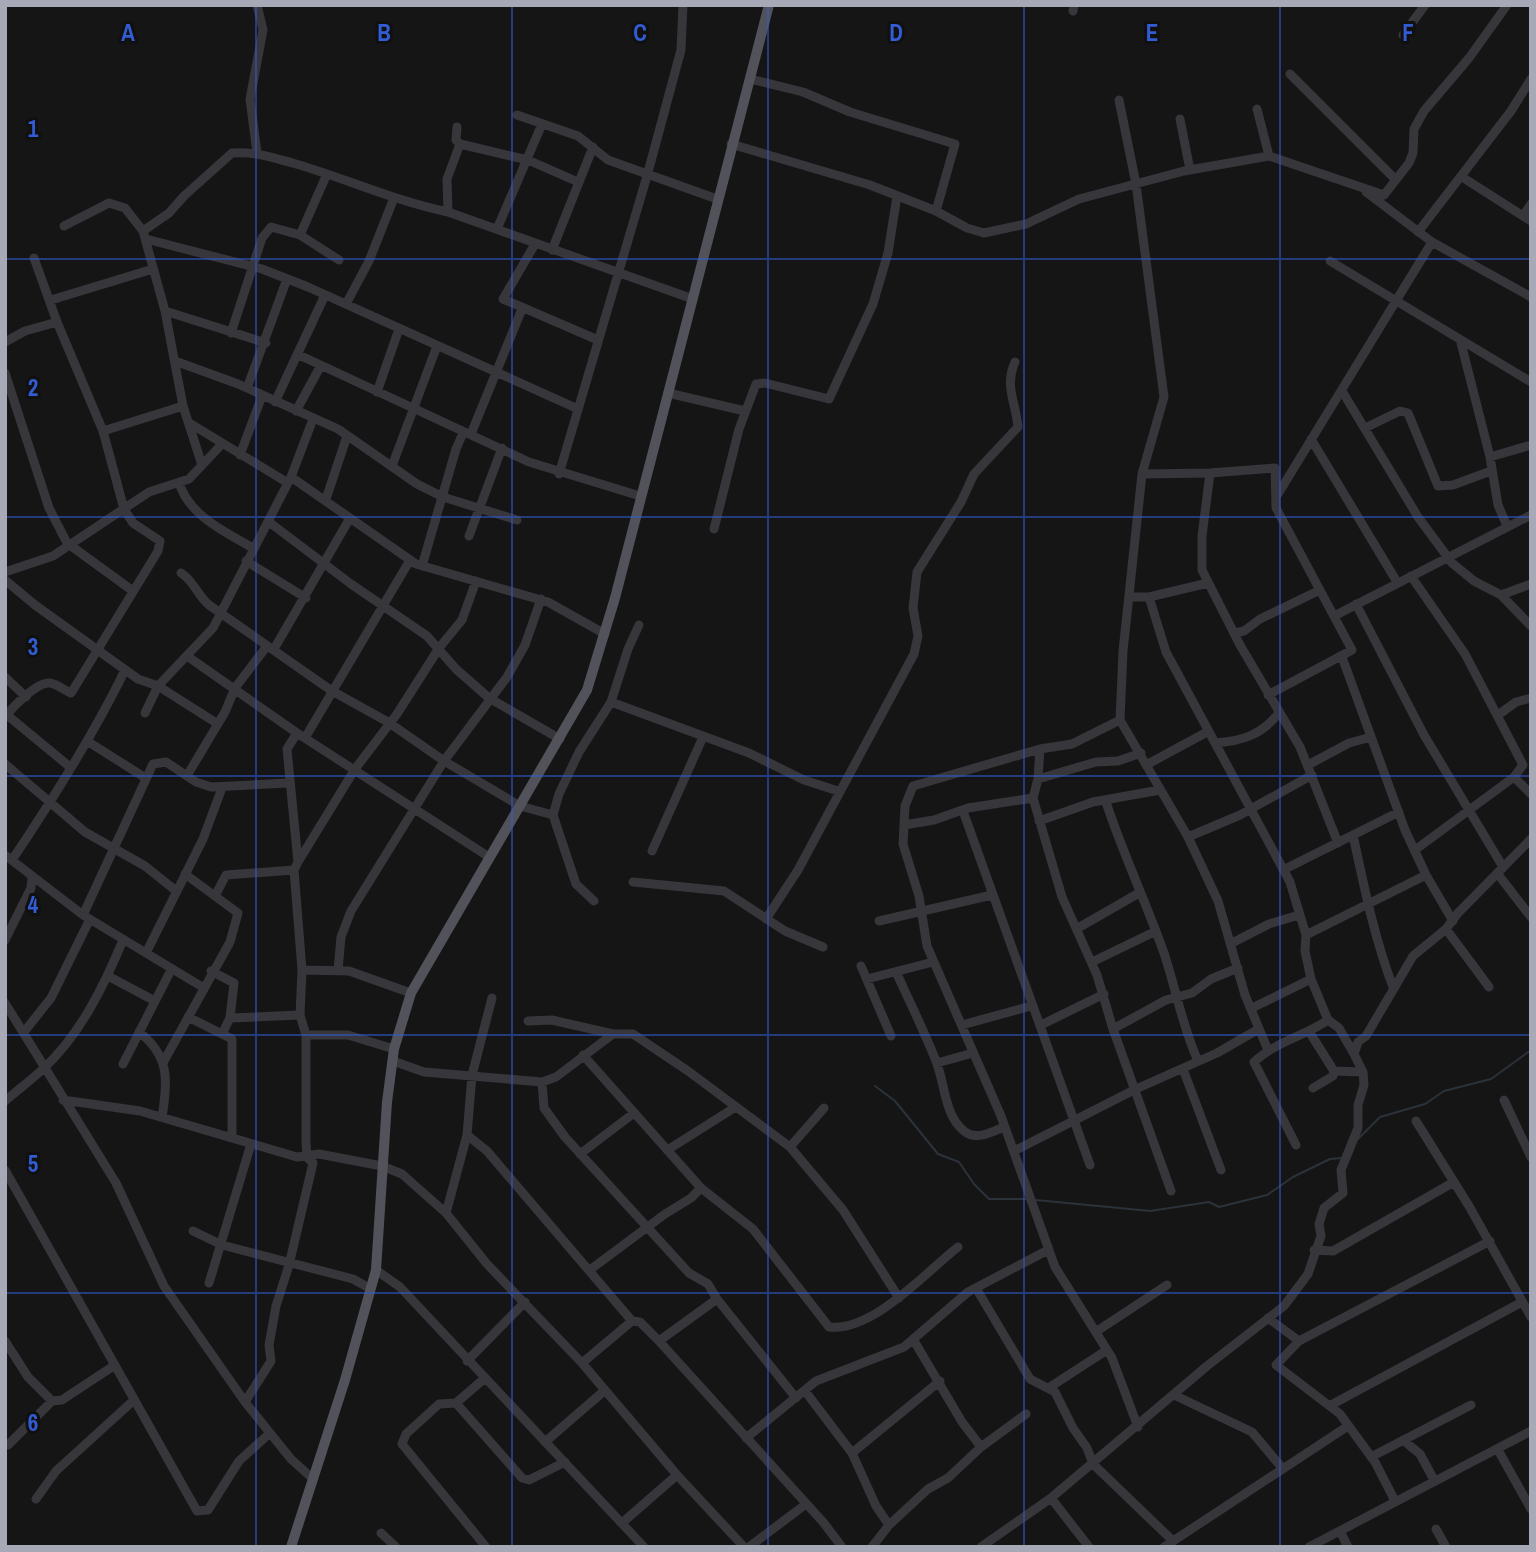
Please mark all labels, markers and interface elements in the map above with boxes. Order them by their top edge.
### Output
text: A [121,17,135,48]
text: B [377,17,391,48]
text: C [633,17,647,48]
text: D [889,17,903,48]
text: E [1146,17,1158,48]
text: F [1402,17,1414,48]
text: 1 [28,113,39,144]
text: 2 [28,372,38,403]
text: 3 [28,631,38,662]
text: 4 [28,889,39,920]
text: 5 [28,1148,38,1179]
text: 6 [28,1407,38,1438]

